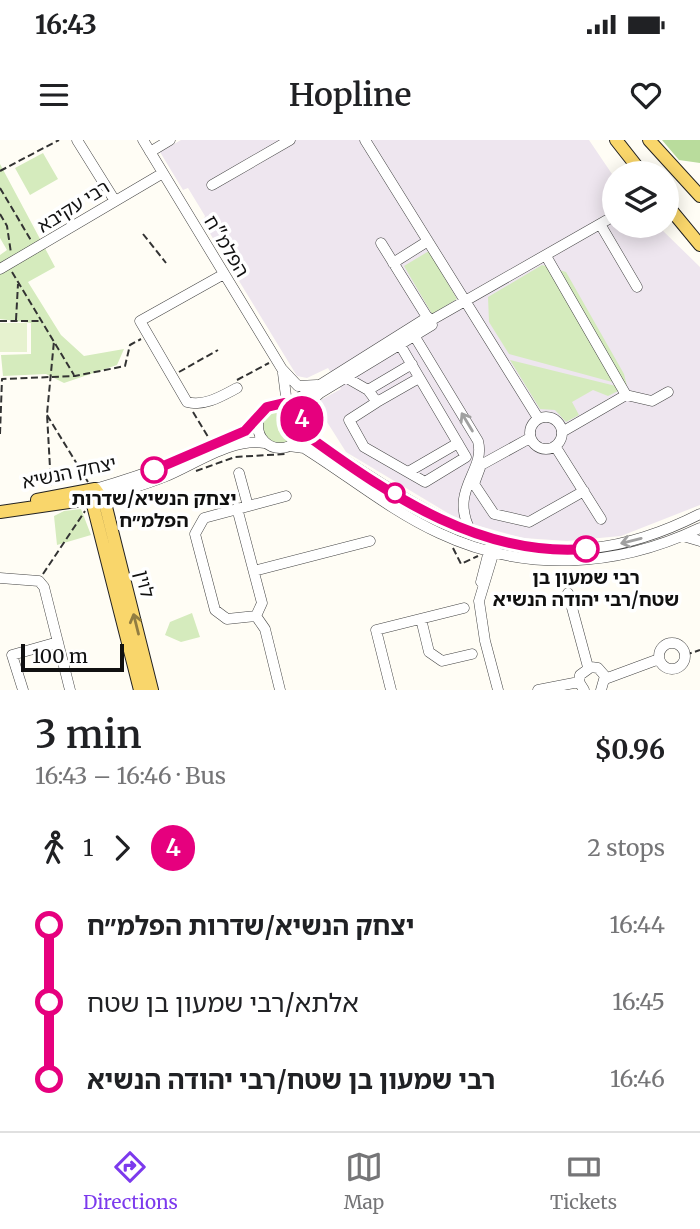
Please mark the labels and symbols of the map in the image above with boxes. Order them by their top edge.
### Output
street label: רבי עקיבא [32,174,114,238]
street label: הפלמ"ח [199,211,255,281]
line badge: 4 [279,396,325,442]
one-way arrow [460,413,474,433]
street label: יצחק הנשיא [20,450,118,494]
marker: יצחק הנשיא/שדרות הפלמ״ח [141,457,167,483]
unlabelled marker [385,483,405,503]
place label: יצחק הנשיא/שדרות הפלמ״ח [71,486,237,532]
one-way arrow [620,535,643,548]
marker: רבי שמעון בן שטח/רבי יהודה הנשיא [573,536,599,562]
place label: רבי שמעון בן שטח/רבי יהודה הנשיא [493,565,679,611]
street label: לוין [130,568,160,600]
one-way arrow [129,613,142,636]
scale bar [21,641,124,673]

